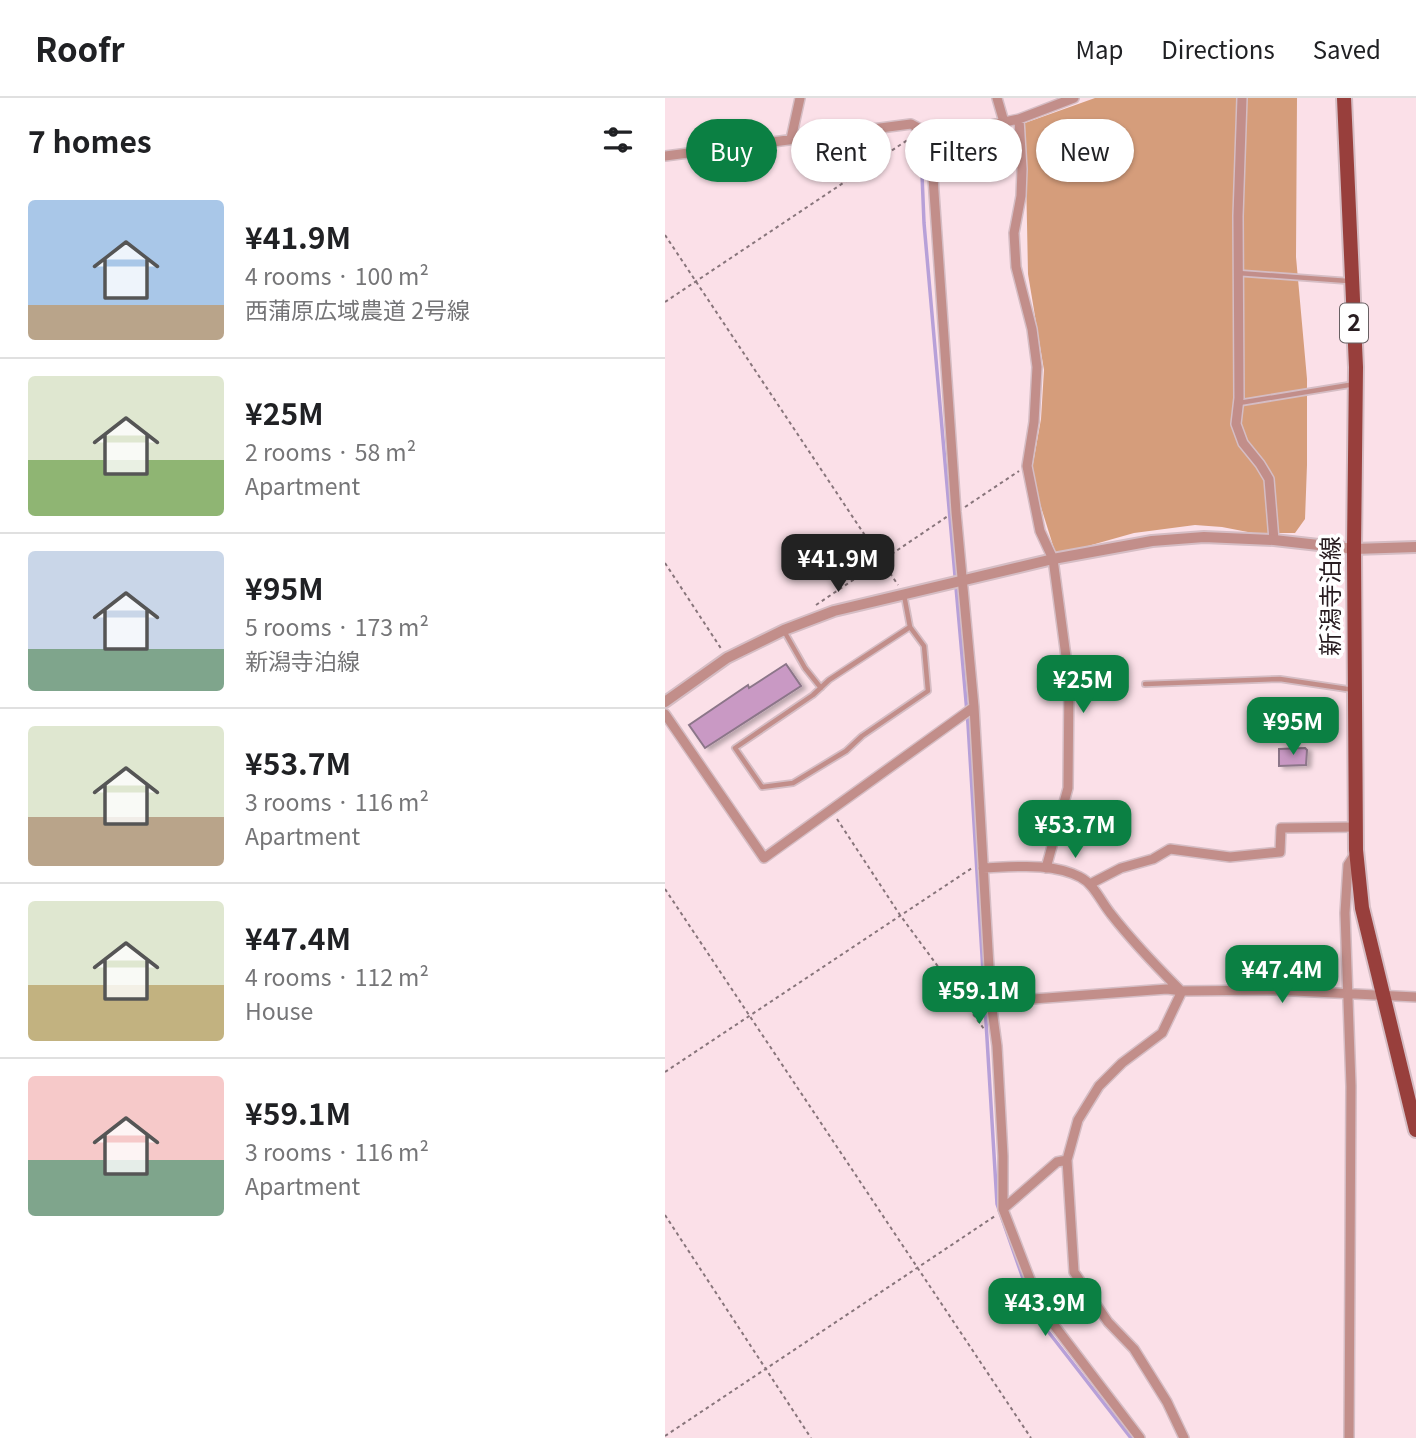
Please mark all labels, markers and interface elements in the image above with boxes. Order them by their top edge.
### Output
text: Roofr [35,24,125,72]
text: Map [1075,31,1123,66]
text: Directions [1161,31,1275,66]
text: Saved [1313,31,1381,66]
text: 7 homes [28,118,152,162]
chip: Buy [686,119,777,182]
chip: Rent [791,119,891,182]
chip: Filters [905,119,1022,182]
chip: New [1036,119,1134,182]
icon: filters [599,121,637,159]
text: ¥41.9M [245,214,351,258]
icon: home [84,228,168,312]
text: 4 rooms · 100 m² [245,258,429,292]
text: 西蒲原広域農道 2号線 [245,292,470,326]
road number: 2 [1340,304,1368,342]
text: ¥25M [245,390,324,434]
icon: home [84,404,168,488]
text: 2 rooms · 58 m² [245,434,416,468]
text: Apartment [245,468,360,502]
pin: ¥41.9M [781,534,895,594]
street label: 新潟寺泊線 [1311,536,1346,656]
text: ¥41.9M [797,540,879,574]
text: ¥95M [245,565,324,609]
icon: home [84,579,168,663]
text: 5 rooms · 173 m² [245,609,429,643]
text: 新潟寺泊線 [245,643,360,677]
pin: ¥25M [1042,656,1124,715]
text: ¥25M [1053,661,1113,695]
pin: ¥95M [1252,698,1334,757]
text: ¥95M [1263,703,1323,737]
text: ¥53.7M [245,740,351,784]
icon: home [84,754,168,838]
text: 3 rooms · 116 m² [245,784,429,818]
pin: ¥53.7M [1018,800,1132,860]
text: ¥53.7M [1034,806,1116,840]
text: Apartment [245,818,360,852]
text: ¥47.4M [245,915,351,959]
icon: home [84,929,168,1013]
pin: ¥47.4M [1225,946,1339,1005]
text: ¥47.4M [1241,951,1323,985]
text: 4 rooms · 112 m² [245,959,429,993]
pin: ¥59.1M [922,967,1036,1026]
text: ¥59.1M [938,972,1020,1006]
text: House [245,993,313,1027]
text: ¥59.1M [245,1090,351,1134]
icon: home [84,1104,168,1188]
text: 3 rooms · 116 m² [245,1134,429,1168]
text: Apartment [245,1168,360,1202]
pin: ¥43.9M [988,1278,1102,1338]
text: ¥43.9M [1004,1284,1086,1318]

